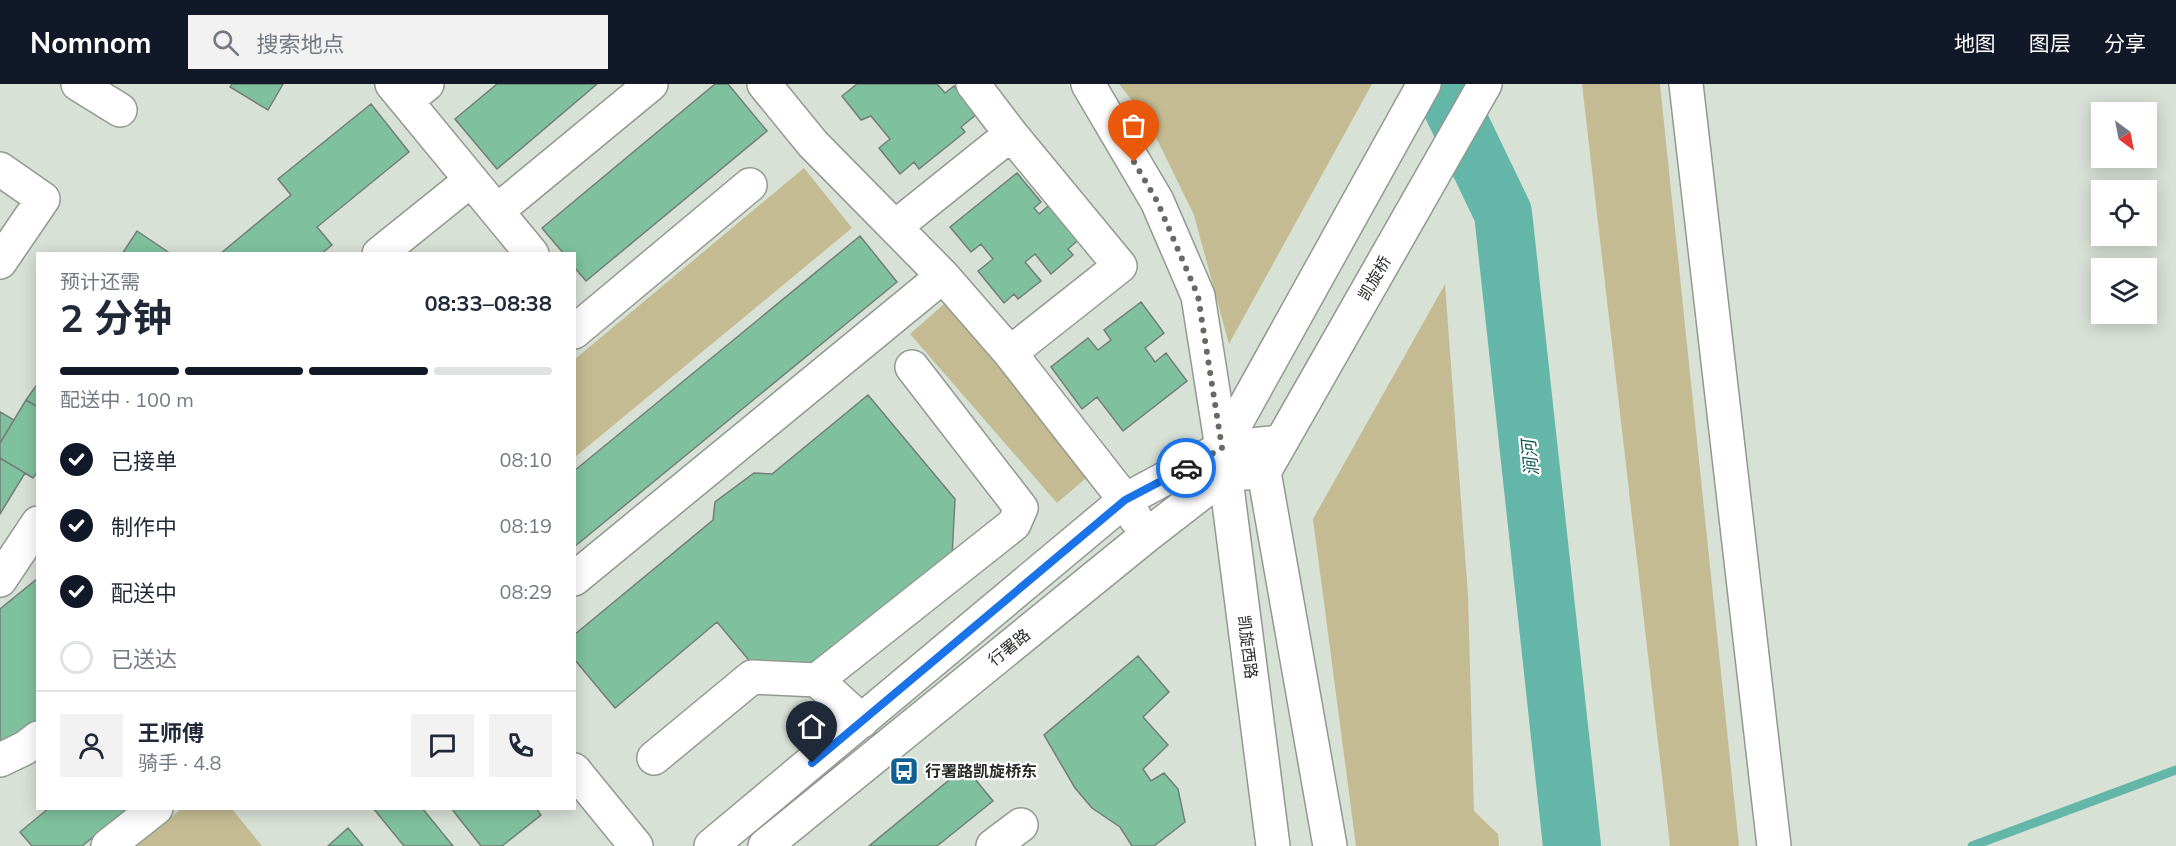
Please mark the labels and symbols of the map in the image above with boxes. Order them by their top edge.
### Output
pin [1108,100,1159,162]
north arrow [2091,102,2157,168]
street label: 凯旋桥 [1353,252,1395,304]
water label: 涧河 [1516,436,1543,477]
courier [1156,438,1216,498]
street label: 凯旋西路 [1234,614,1262,680]
street label: 行署路 [984,624,1034,670]
pin [786,701,837,763]
bus stop icon: 行署路凯旋桥东 [888,755,920,787]
place label: 行署路凯旋桥东 [925,761,1037,781]

